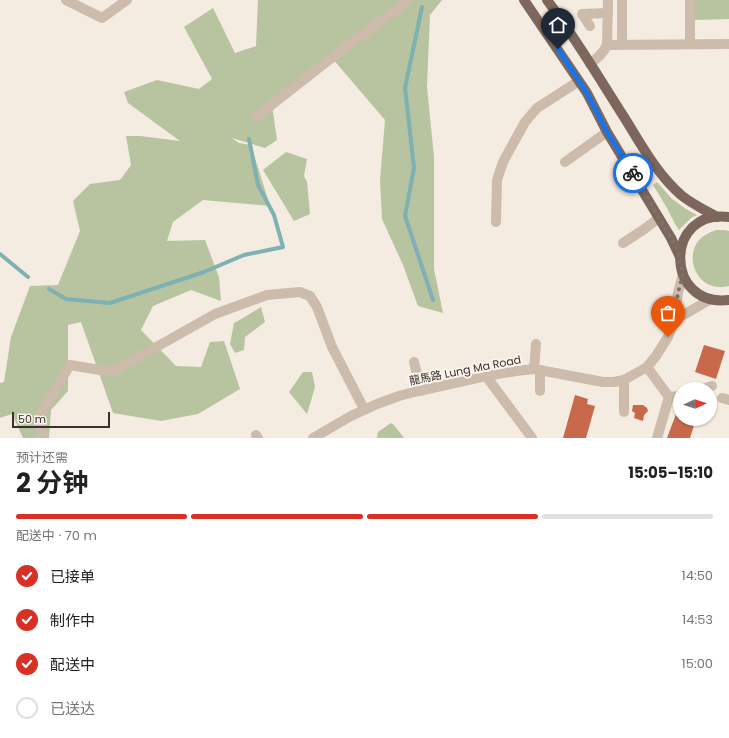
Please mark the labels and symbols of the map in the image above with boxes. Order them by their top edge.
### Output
pin [541,8,575,49]
courier [613,153,653,193]
pin [651,296,685,337]
street label: 龍馬路 Lung Ma Road [408,351,522,389]
north arrow [673,382,717,426]
scale bar [12,410,110,429]

